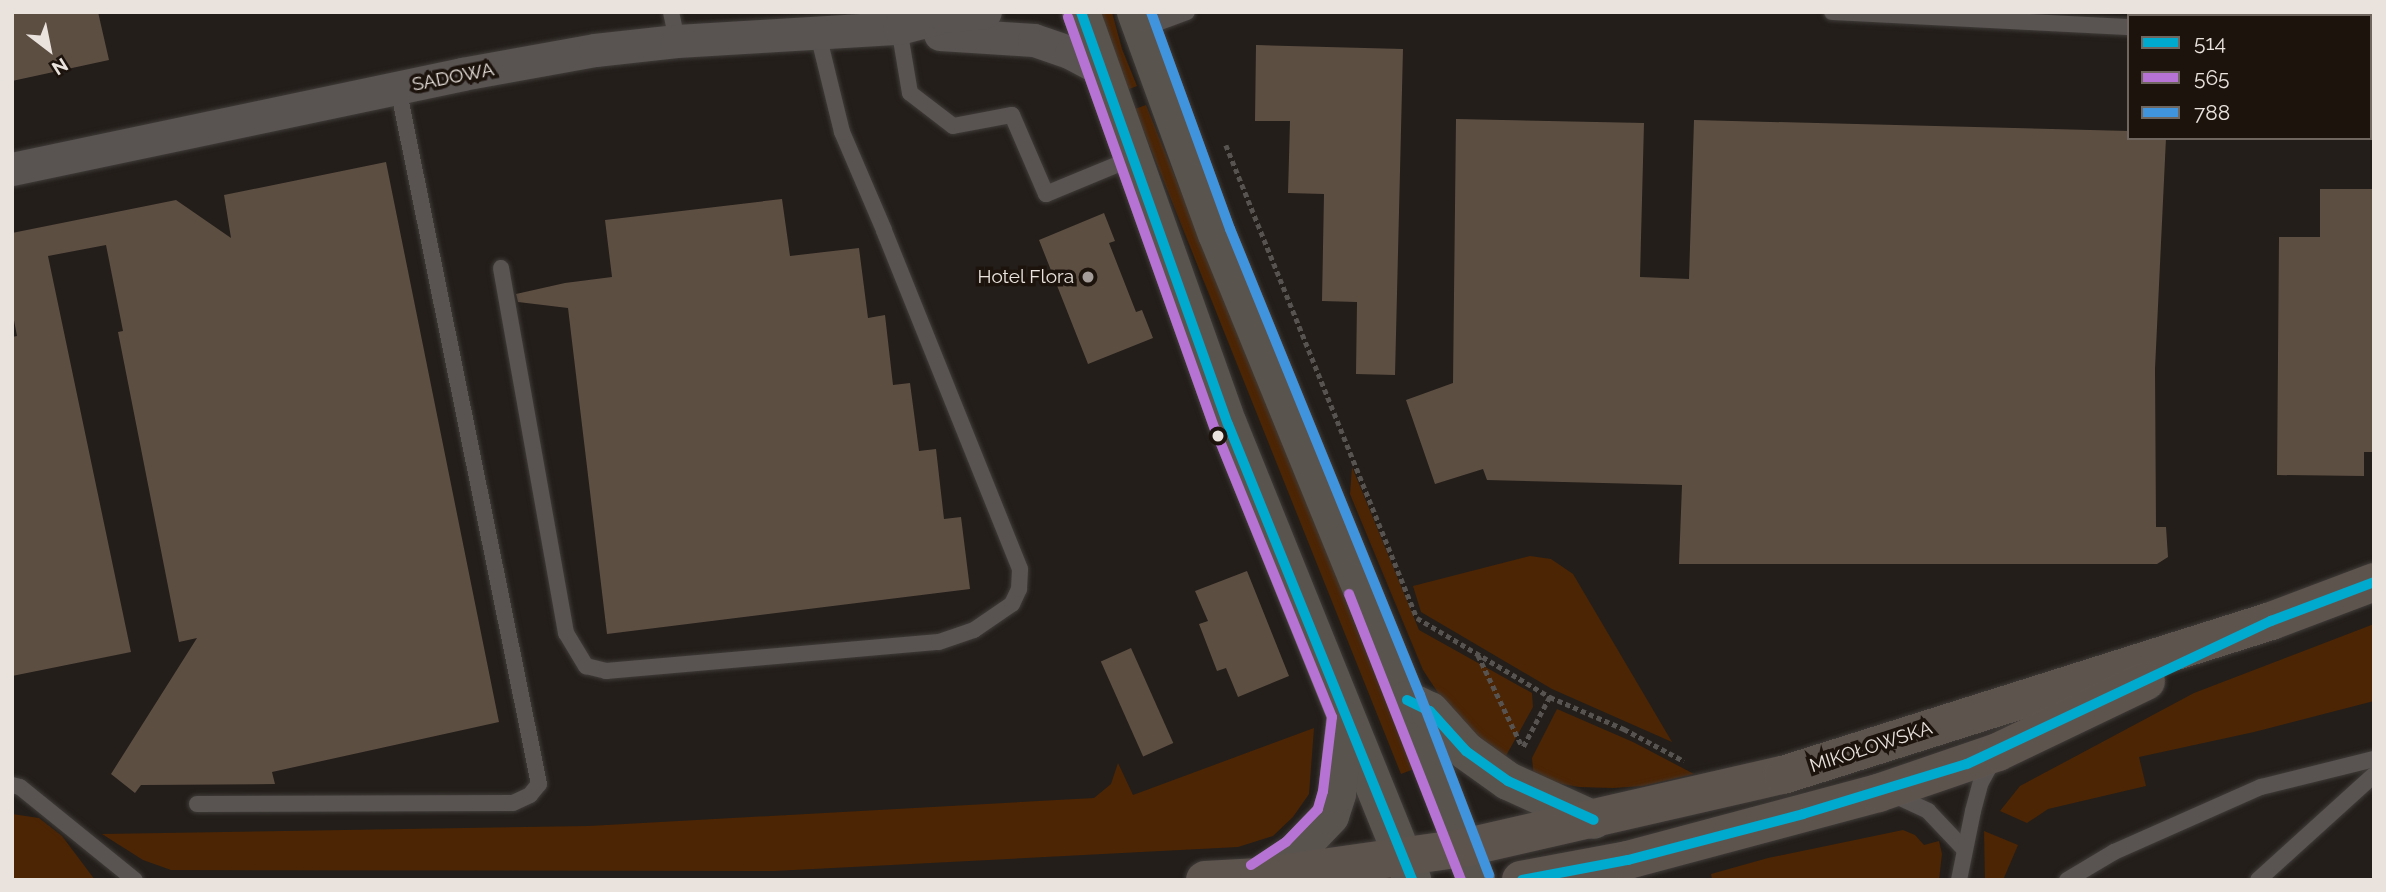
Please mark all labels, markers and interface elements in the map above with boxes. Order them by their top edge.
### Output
north arrow [14,14,84,84]
legend [2127,14,2372,140]
text: 514 [2194,30,2226,55]
text: N [48,54,72,80]
street label: SADOWA [410,58,496,96]
text: 565 [2194,65,2230,90]
text: 788 [2194,100,2230,125]
place label: Hotel Flora [977,266,1074,288]
marker: Hotel Flora [1080,269,1096,285]
unlabelled marker [1211,429,1225,443]
street label: MIKOŁOWSKA [1807,716,1935,778]

